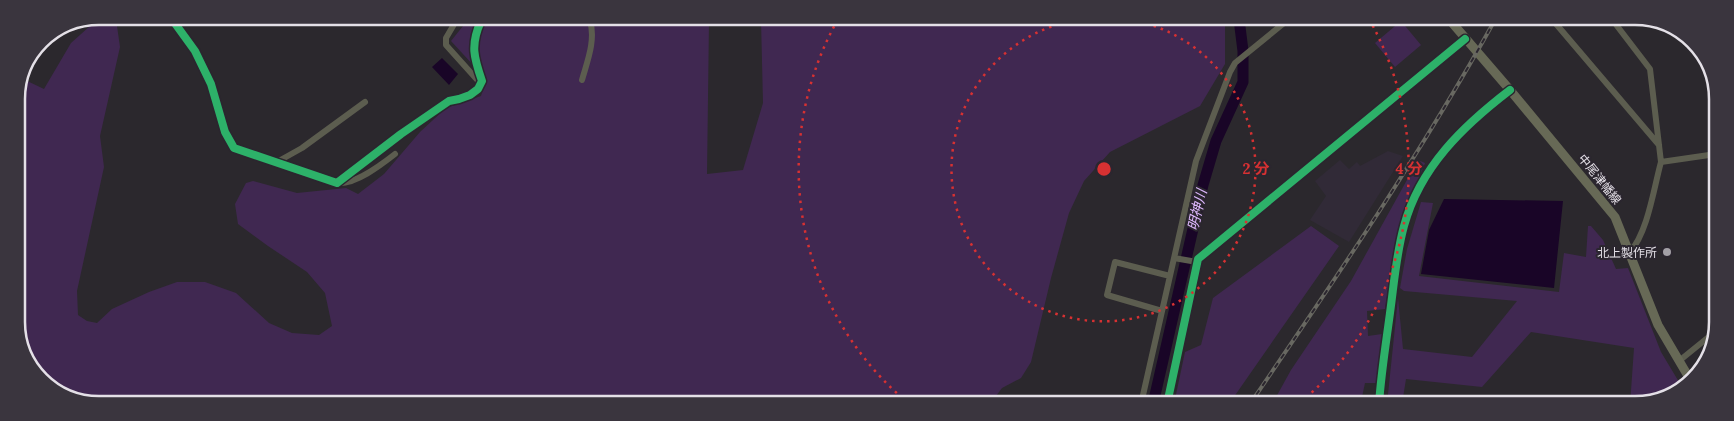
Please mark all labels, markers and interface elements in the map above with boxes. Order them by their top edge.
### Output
street label: 中尾津幡線 [1575,151,1625,207]
text: 2 分 [1243,159,1269,178]
text: 4 分 [1395,159,1423,178]
centre of rings [1095,160,1113,178]
water label: 明神川 [1184,186,1211,232]
place label: 北上製作所 [1597,245,1657,260]
marker: 北上製作所 [1661,246,1673,258]

